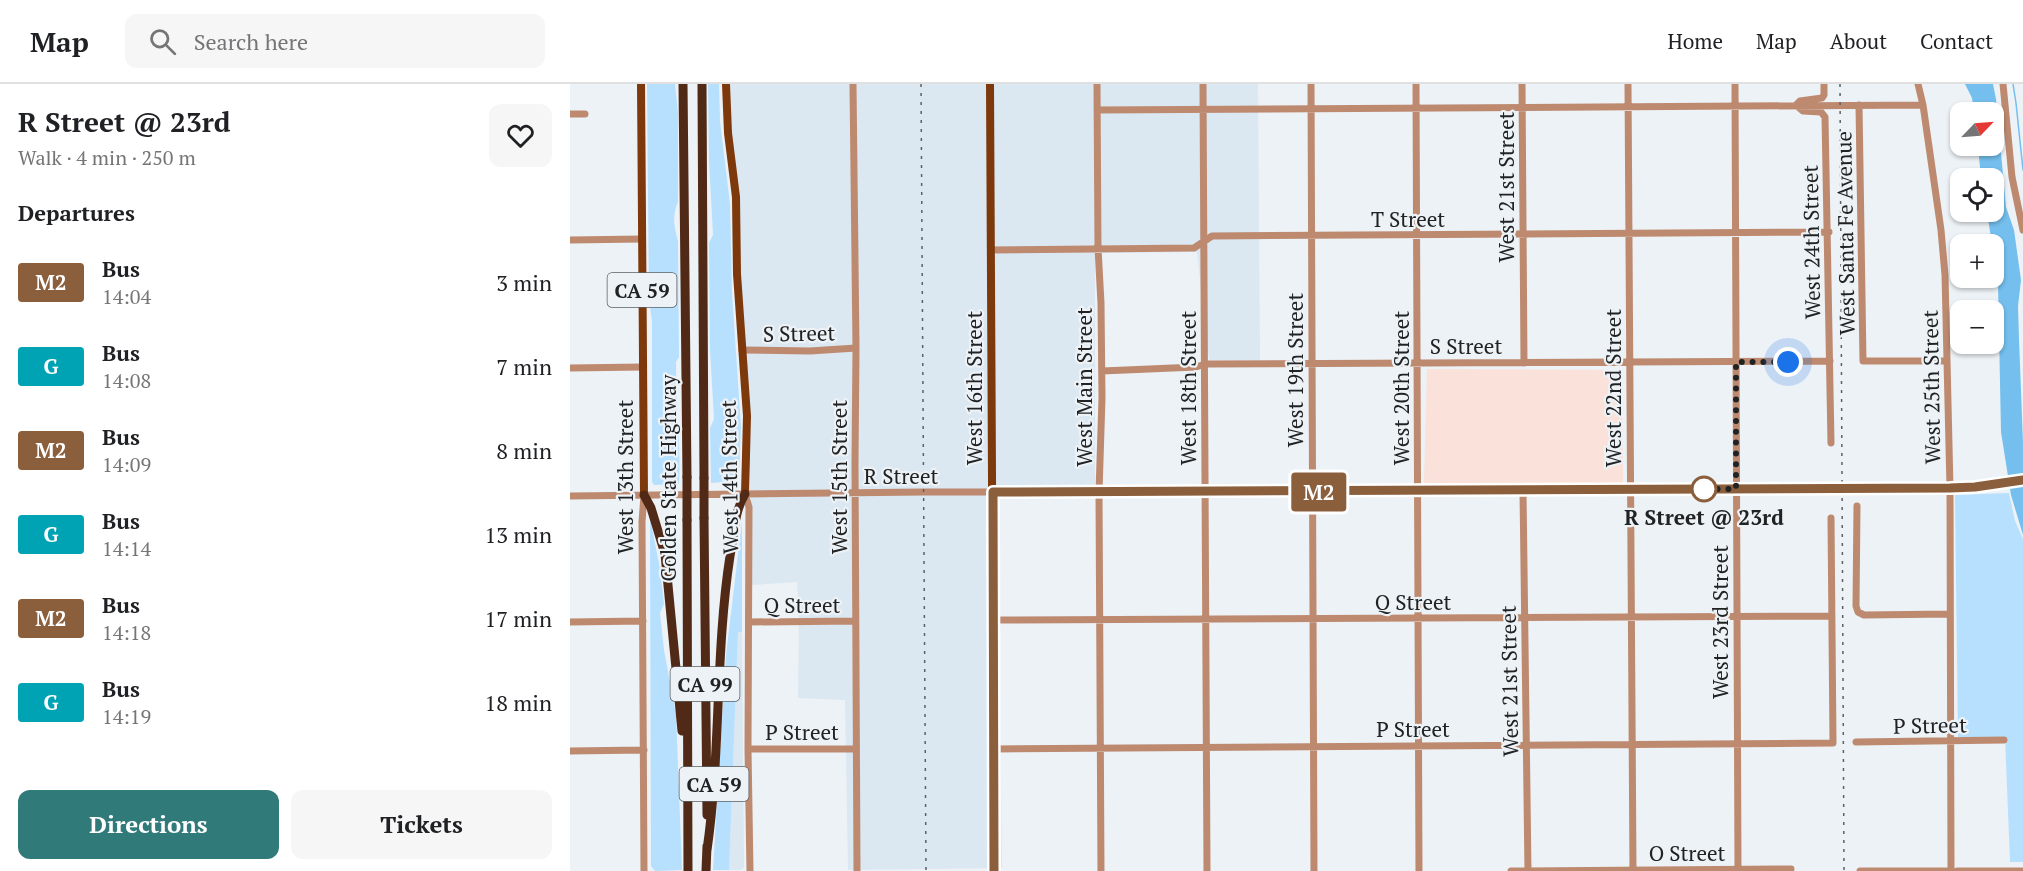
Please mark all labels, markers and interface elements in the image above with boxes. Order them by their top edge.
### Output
search box [125,14,545,68]
text: Map [30,23,89,60]
icon: search [146,25,179,58]
text: Search here [194,27,308,56]
text: Home [1667,27,1723,55]
text: Map [1756,27,1797,55]
text: About [1830,27,1887,55]
text: Contact [1920,27,1993,55]
north arrow [1950,102,2004,156]
map controls [1950,102,2004,354]
text: R Street @ 23rd [18,103,231,140]
button: heart [489,104,552,167]
street label: West 21st Street [1492,111,1520,263]
street label: West Santa Fe Avenue [1829,131,1861,335]
text: Walk · 4 min · 250 m [18,144,196,171]
street label: West 24th Street [1796,164,1826,319]
button: locate [1950,168,2004,222]
text: Departures [18,198,135,227]
street label: T Street [1371,205,1445,233]
button: + [1950,234,2004,288]
text: Bus [102,254,140,283]
text: M2 [35,268,67,296]
text: 3 min [496,268,552,297]
road number: CA 59 [608,273,676,307]
text: 14:04 [102,283,151,310]
street label: West 19th Street [1281,293,1309,447]
button: − [1950,300,2004,354]
street label: West Main Street [1070,307,1098,467]
street label: West 22nd Street [1599,309,1627,467]
street label: West 25th Street [1916,309,1946,464]
street label: West 16th Street [960,311,988,465]
street label: West 18th Street [1174,311,1202,465]
street label: West 20th Street [1387,311,1415,465]
street label: S Street [763,318,836,348]
street label: S Street [1430,332,1502,360]
text: Bus [102,338,140,367]
your location [1773,347,1803,377]
text: G [44,352,58,380]
text: 7 min [496,352,552,381]
text: 14:08 [102,367,151,394]
street label: Golden State Highway [654,374,682,581]
street label: West 14th Street [714,399,744,554]
street label: West 13th Street [611,400,639,554]
street label: West 15th Street [825,400,853,554]
text: Bus [102,422,140,451]
text: M2 [35,436,67,464]
text: 8 min [496,436,552,465]
text: 14:09 [102,451,151,478]
street label: R Street [864,462,938,490]
line badge: M2 [1292,472,1346,512]
marker: R Street @ 23rd [1691,476,1717,502]
text: M2 [1303,478,1335,506]
place label: R Street @ 23rd [1624,503,1784,531]
text: Bus [102,506,140,535]
text: G [44,520,58,548]
text: 13 min [485,520,552,549]
text: 14:14 [102,535,151,562]
street label: West 23rd Street [1706,545,1734,699]
street label: Q Street [1375,588,1452,616]
text: Bus [102,590,140,619]
street label: Q Street [764,591,841,619]
text: M2 [35,604,67,632]
text: 17 min [485,604,552,633]
street label: West 21st Street [1494,605,1524,757]
text: 14:18 [102,619,151,646]
road number: CA 99 [670,667,740,701]
text: Bus [102,674,140,703]
text: G [44,688,58,716]
text: 18 min [485,688,552,717]
text: 14:19 [102,703,151,730]
street label: P Street [1893,710,1967,740]
street label: P Street [1376,715,1450,743]
street label: P Street [765,718,839,746]
road number: CA 59 [680,767,748,801]
button: Directions [18,790,279,859]
button: Tickets [291,790,552,859]
street label: O Street [1649,839,1726,867]

